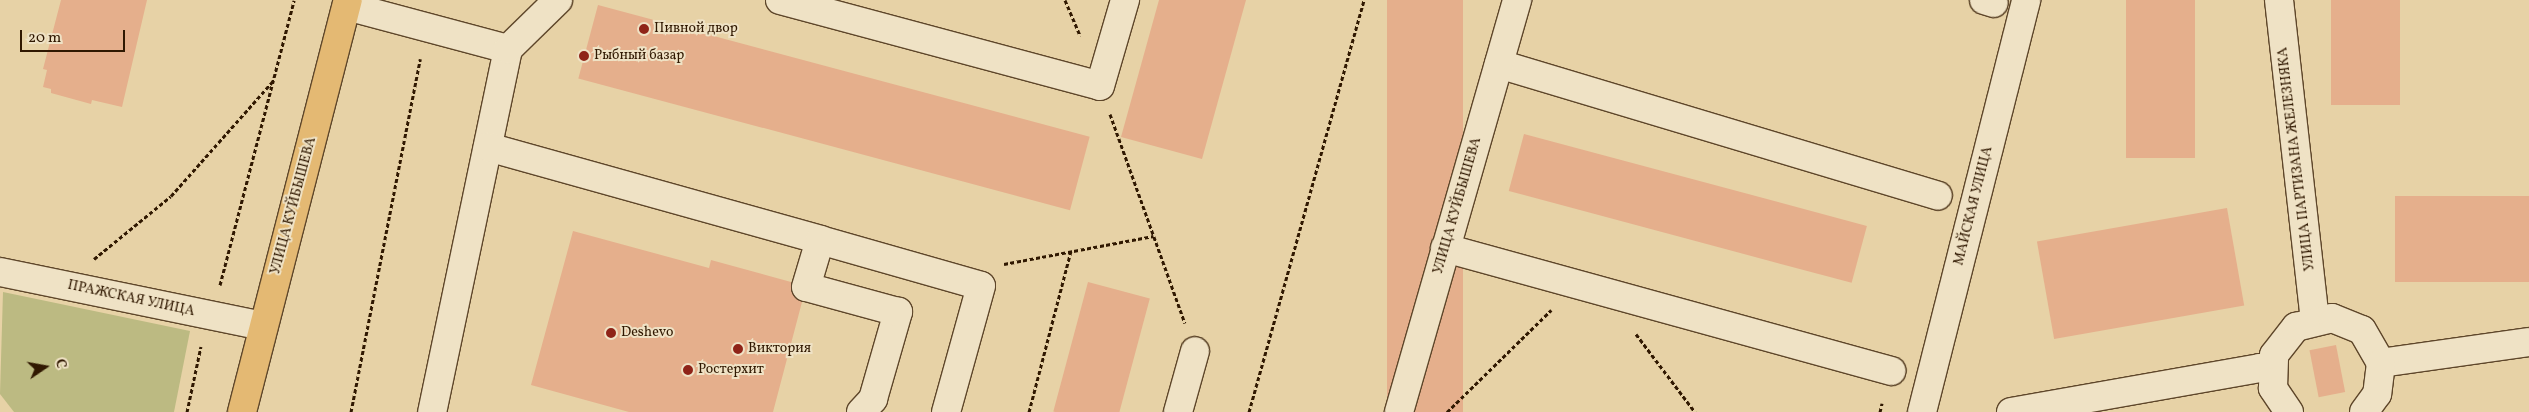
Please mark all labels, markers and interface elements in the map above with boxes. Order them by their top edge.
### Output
scale bar [22,20,128,52]
place label: Пивной двор [654,21,738,37]
marker: Пивной двор [638,23,650,35]
text: 20 m [28,28,61,49]
street label: УЛИЦА ПАРТИЗАНА ЖЕЛЕЗНЯКА [2275,46,2319,272]
place label: Рыбный базар [594,48,684,64]
marker: Рыбный базар [578,50,590,62]
street label: УЛИЦА КУЙБЫШЕВА [268,135,320,277]
street label: УЛИЦА КУЙБЫШЕВА [1430,136,1486,276]
street label: МАЙСКАЯ УЛИЦА [1951,145,1997,267]
street label: ПРАЖСКАЯ УЛИЦА [66,277,196,321]
place label: Deshevo [621,325,673,341]
marker: Deshevo [605,327,617,339]
place label: Виктория [748,341,811,357]
north arrow [20,342,70,392]
marker: Виктория [732,343,744,355]
text: С [50,357,70,370]
place label: Ростерхит [698,362,764,378]
marker: Ростерхит [682,364,694,376]

